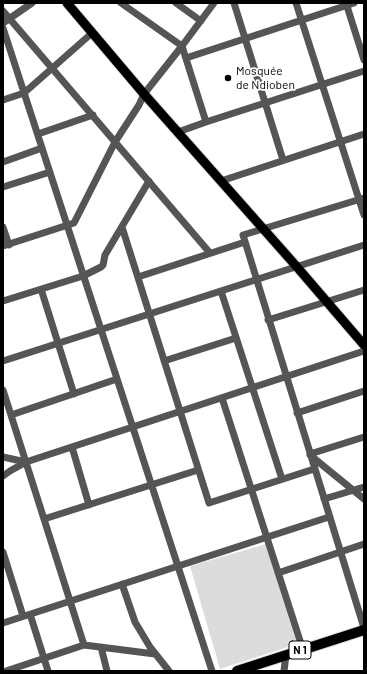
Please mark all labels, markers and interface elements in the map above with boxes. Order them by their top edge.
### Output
place label: Mosquée de Ndioben [236,64,295,92]
marker: Mosquée de Ndioben [223,73,233,83]
road number: N 1 [289,641,311,659]

